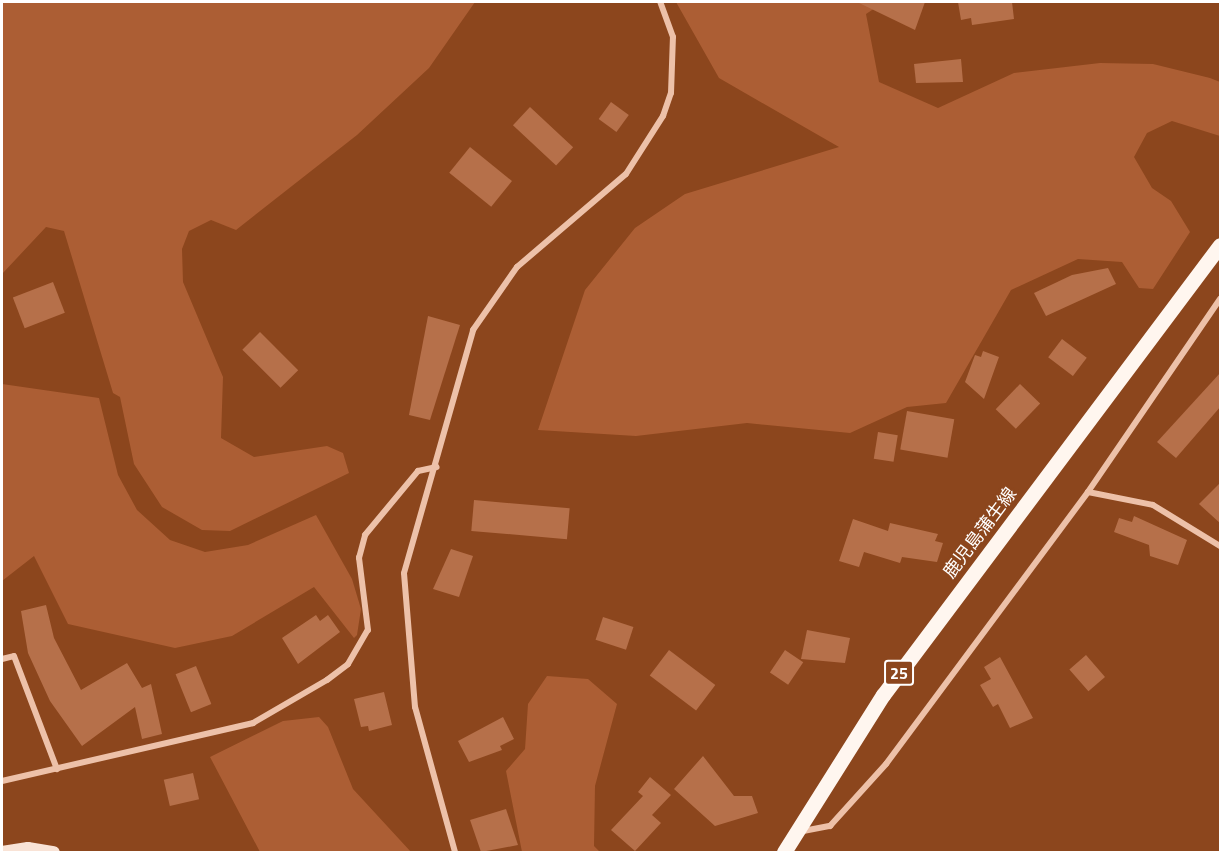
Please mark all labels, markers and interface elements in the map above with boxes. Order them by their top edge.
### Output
street label: 鹿児島蒲生線 [939,483,1021,583]
road number: 25 [884,660,914,686]

